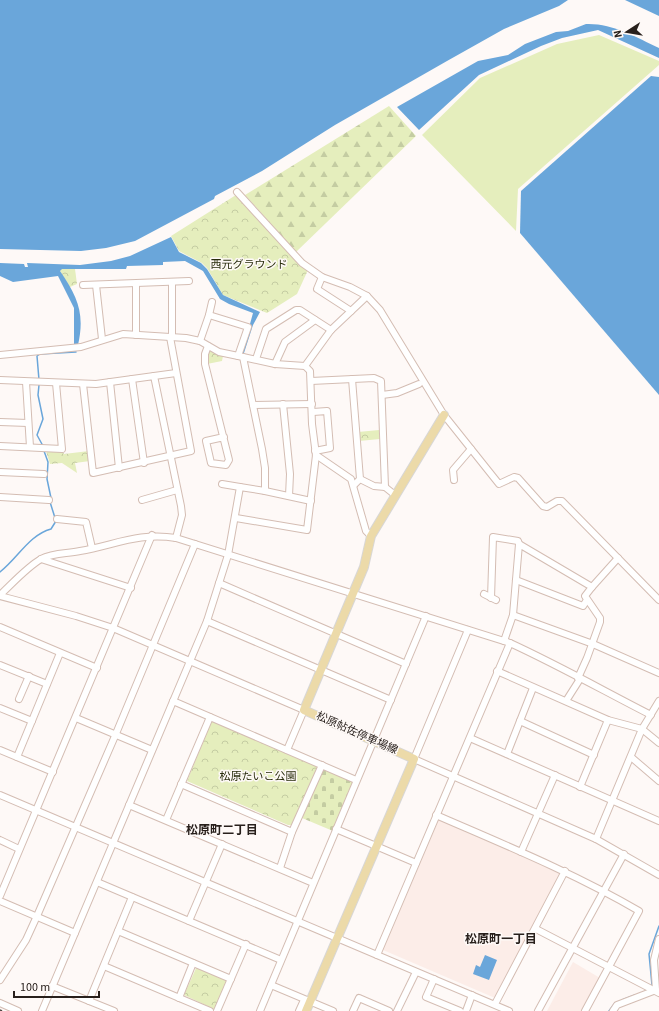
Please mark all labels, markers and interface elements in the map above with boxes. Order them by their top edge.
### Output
north arrow [607,12,647,52]
text: N [610,29,626,39]
park label: 西元グラウンド [211,257,288,272]
street label: 松原帖佐停車場線 [314,708,400,758]
park label: 松原たいこ公園 [220,769,297,784]
district label: 松原町二丁目 [186,822,258,839]
district label: 松原町一丁目 [465,931,537,948]
scale bar [14,973,99,999]
text: 100 m [20,979,50,996]

